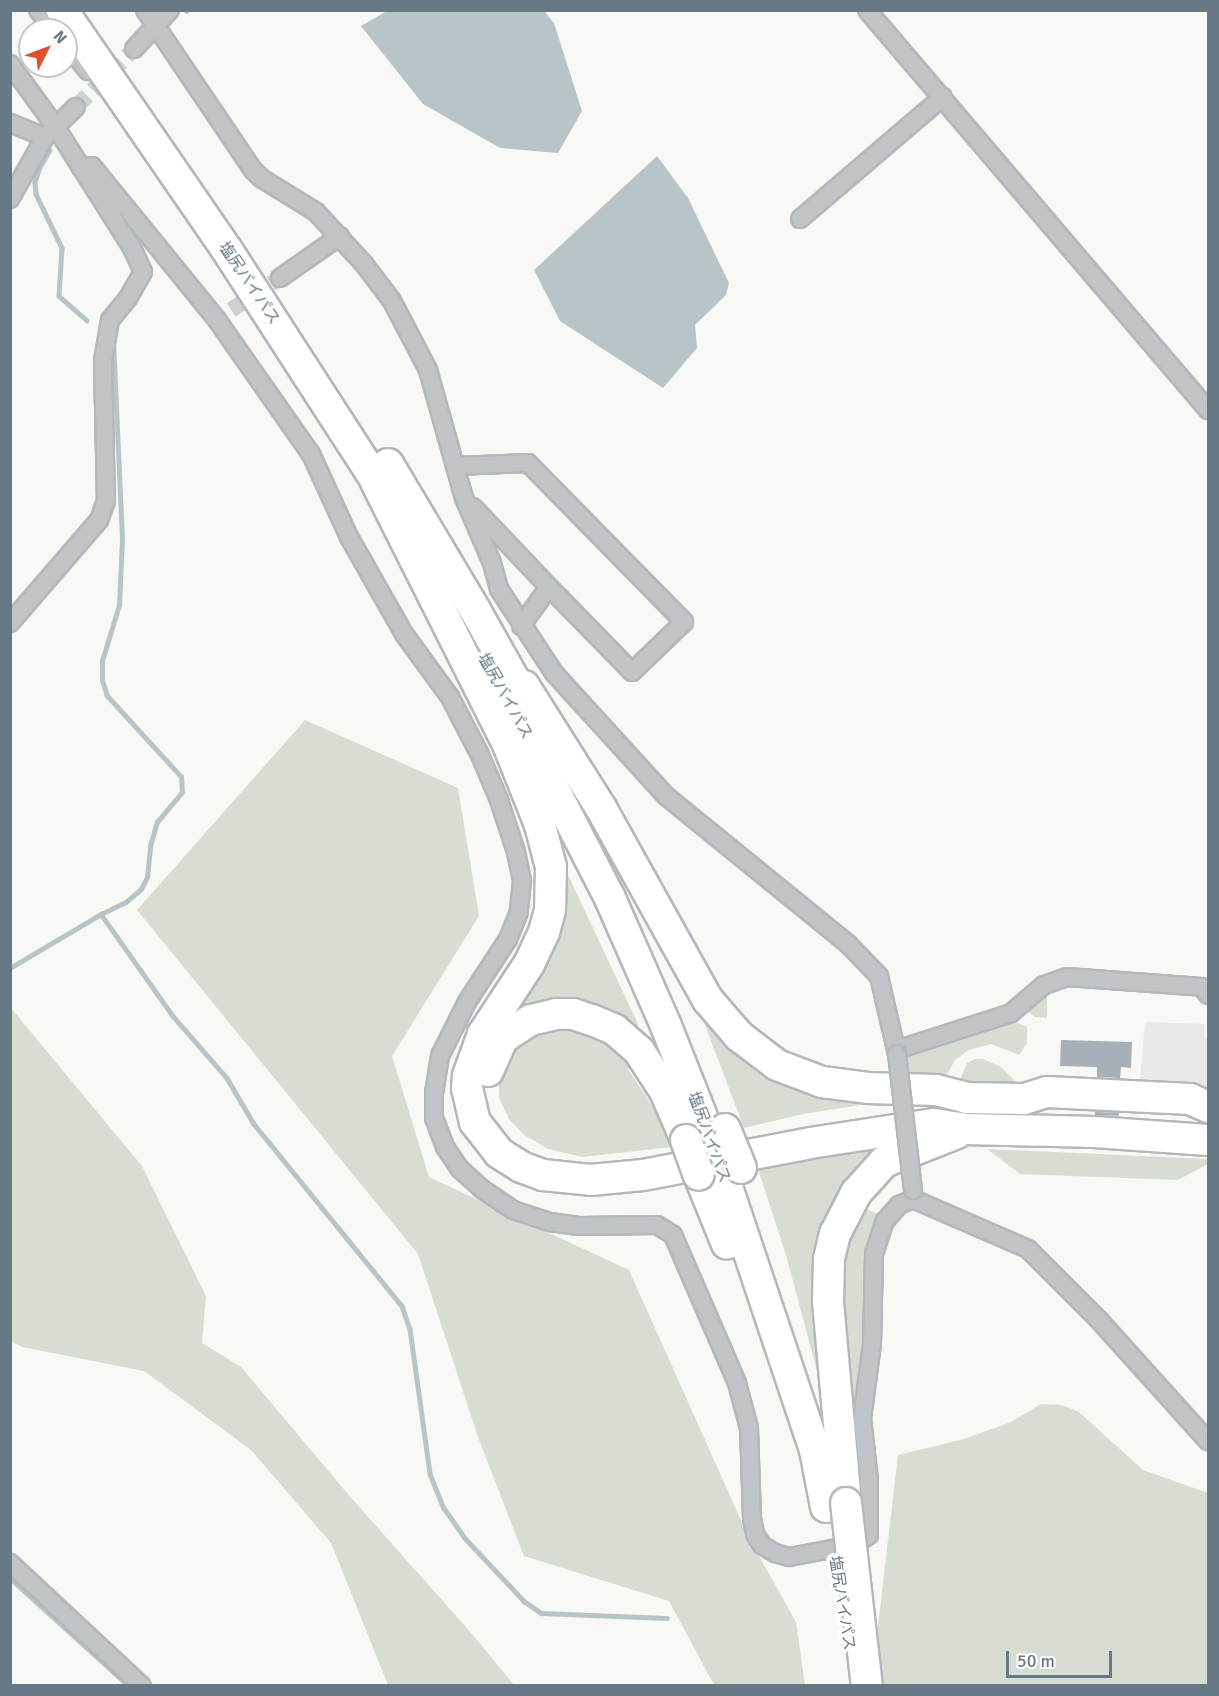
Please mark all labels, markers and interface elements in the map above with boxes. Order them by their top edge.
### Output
north arrow [18,18,78,78]
text: N [49,26,71,48]
street label: 塩尻バイパス [214,238,284,328]
street label: 塩尻バイパス [473,649,537,743]
street label: 塩尻バイパス [684,1089,734,1185]
street label: 塩尻バイパス [825,1554,859,1652]
scale bar [1009,1639,1116,1677]
text: 50 m [1017,1650,1055,1672]

